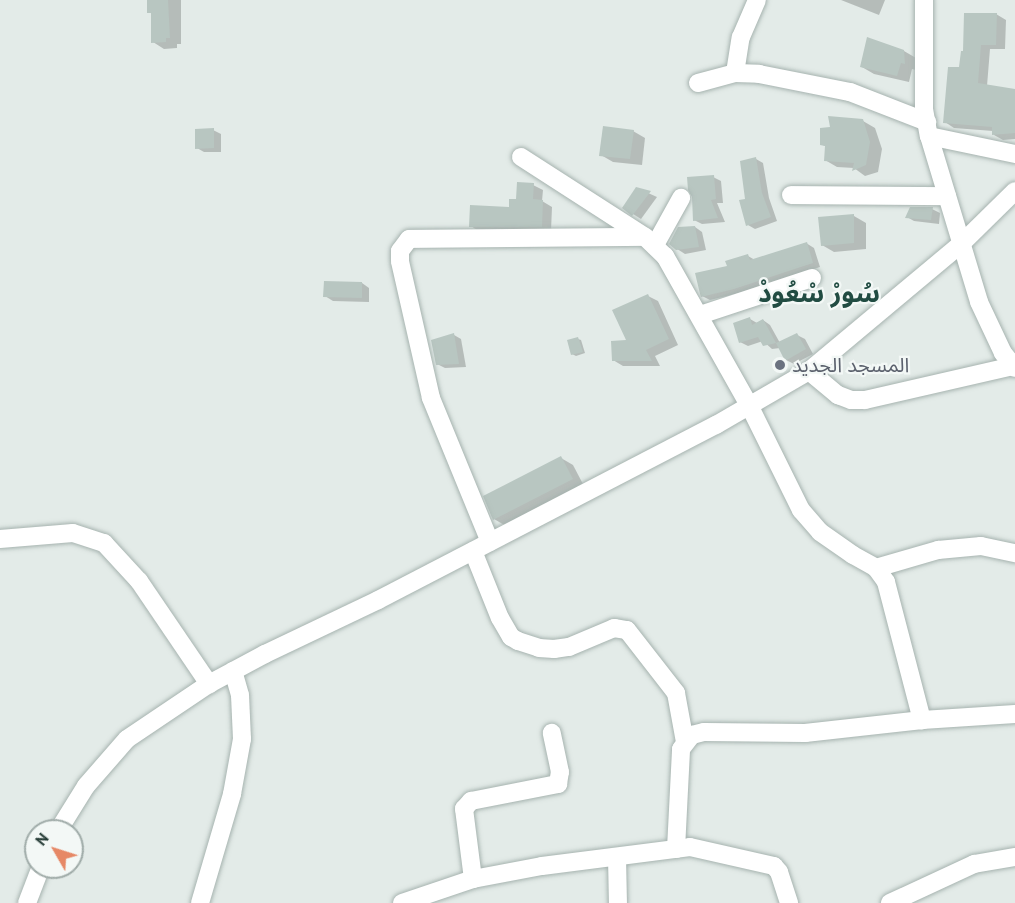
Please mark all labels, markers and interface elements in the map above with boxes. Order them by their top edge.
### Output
district label: سُورْ سْعُودْ [758,277,880,309]
place label: المسجد الجديد [792,353,909,377]
marker: المسجد الجديد [773,358,787,372]
north arrow [24,819,84,879]
text: N [30,829,53,849]

